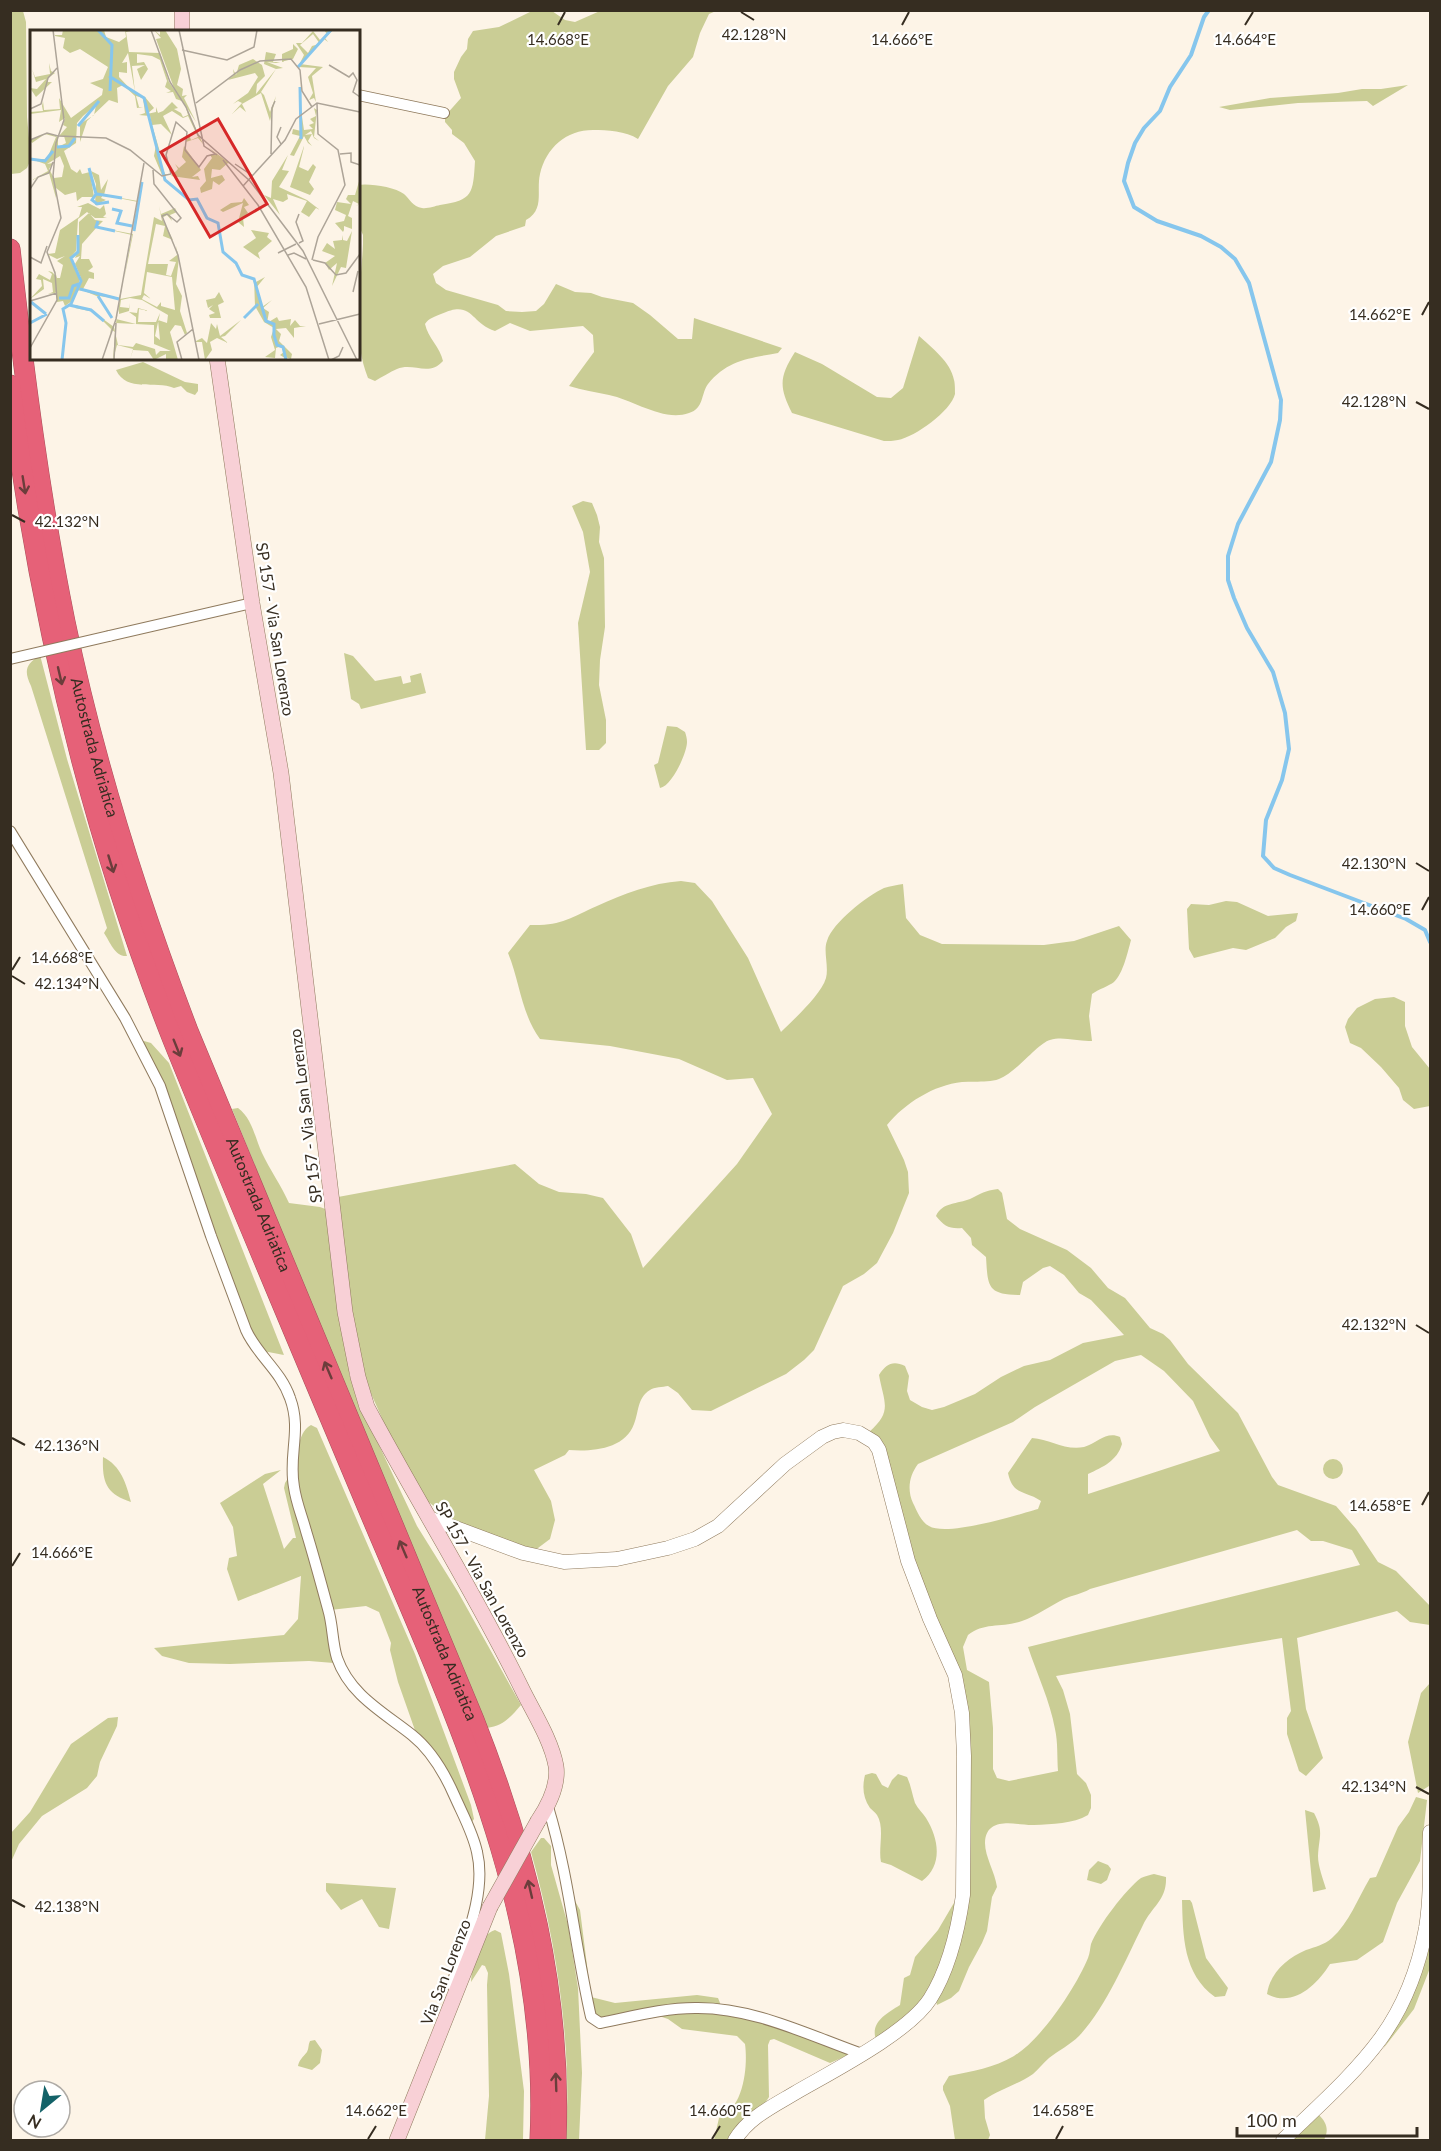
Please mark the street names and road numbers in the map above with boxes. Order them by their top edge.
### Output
street label: SP 157 - Via San Lorenzo [253,541,299,717]
street label: Autostrada Adriatica [68,675,124,819]
street label: SP 157 - Via San Lorenzo [285,1028,325,1204]
street label: Autostrada Adriatica [223,1134,296,1274]
street label: SP 157 - Via San Lorenzo [432,1498,534,1660]
street label: Autostrada Adriatica [410,1583,482,1723]
street label: Via San Lorenzo [416,1916,474,2028]

